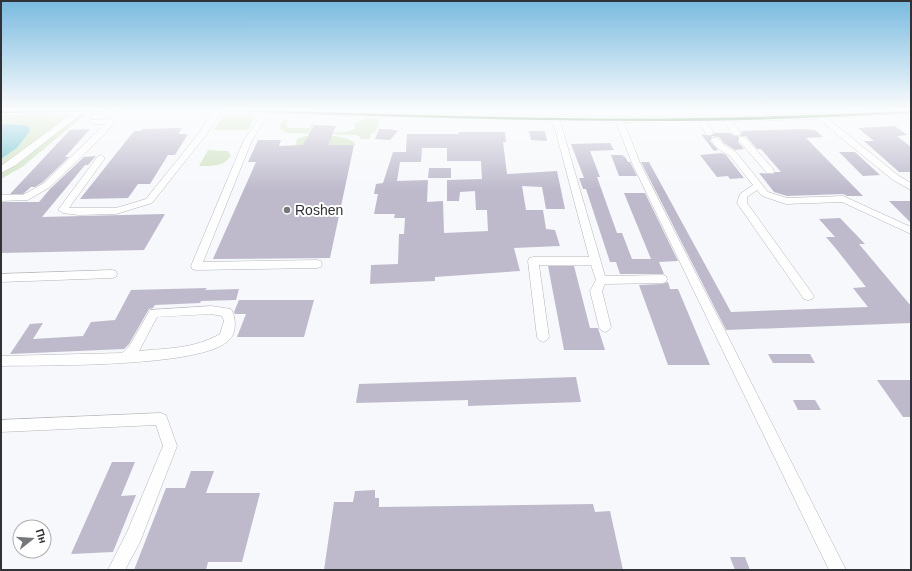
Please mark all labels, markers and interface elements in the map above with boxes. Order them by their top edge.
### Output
place label: Roshen [295,202,343,218]
marker: Roshen [282,205,292,215]
north arrow [12,519,52,559]
text: Пн [34,527,49,545]

